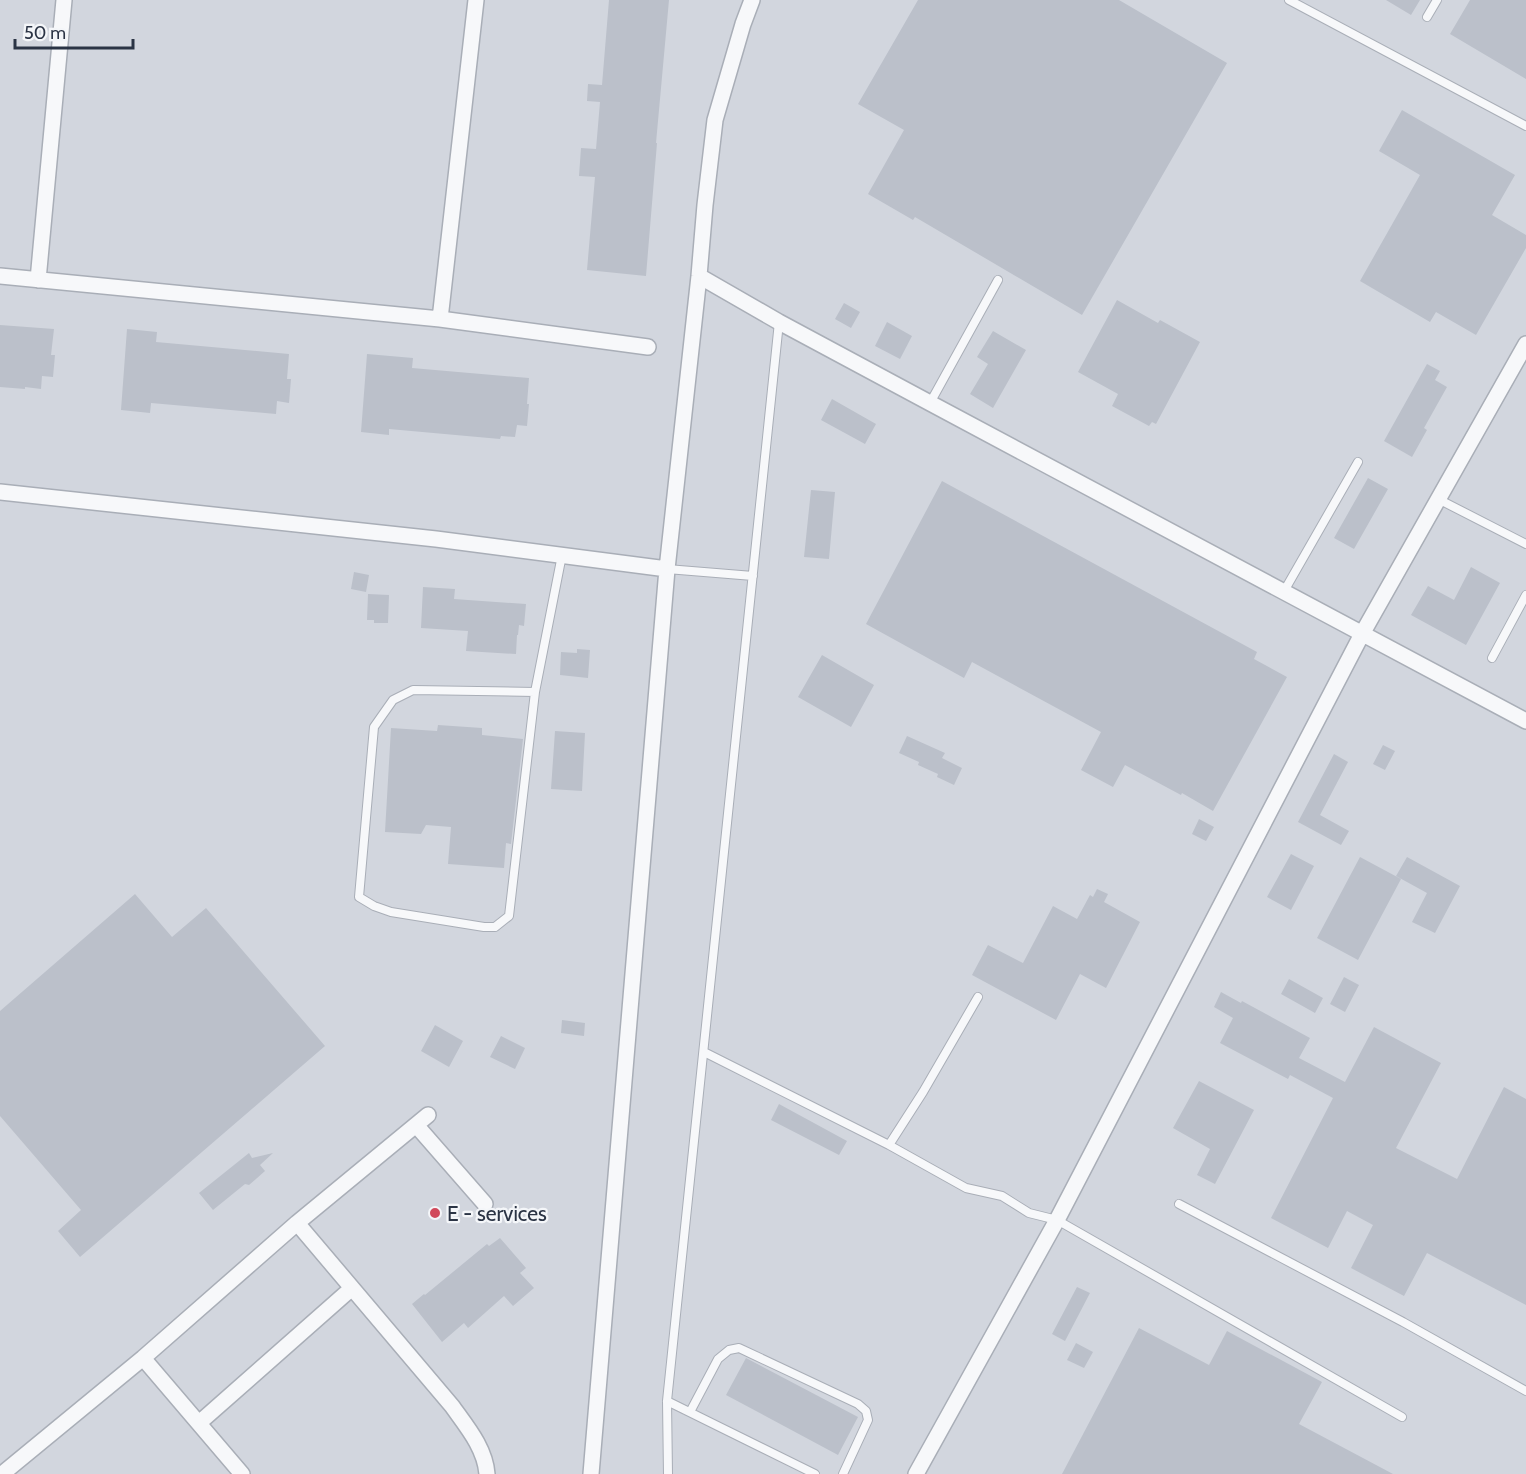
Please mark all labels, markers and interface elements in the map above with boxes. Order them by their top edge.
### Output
scale bar [15,12,134,50]
text: 50 m [24,22,66,44]
place label: E - services [447,1201,547,1226]
marker: E - services [428,1206,442,1220]

